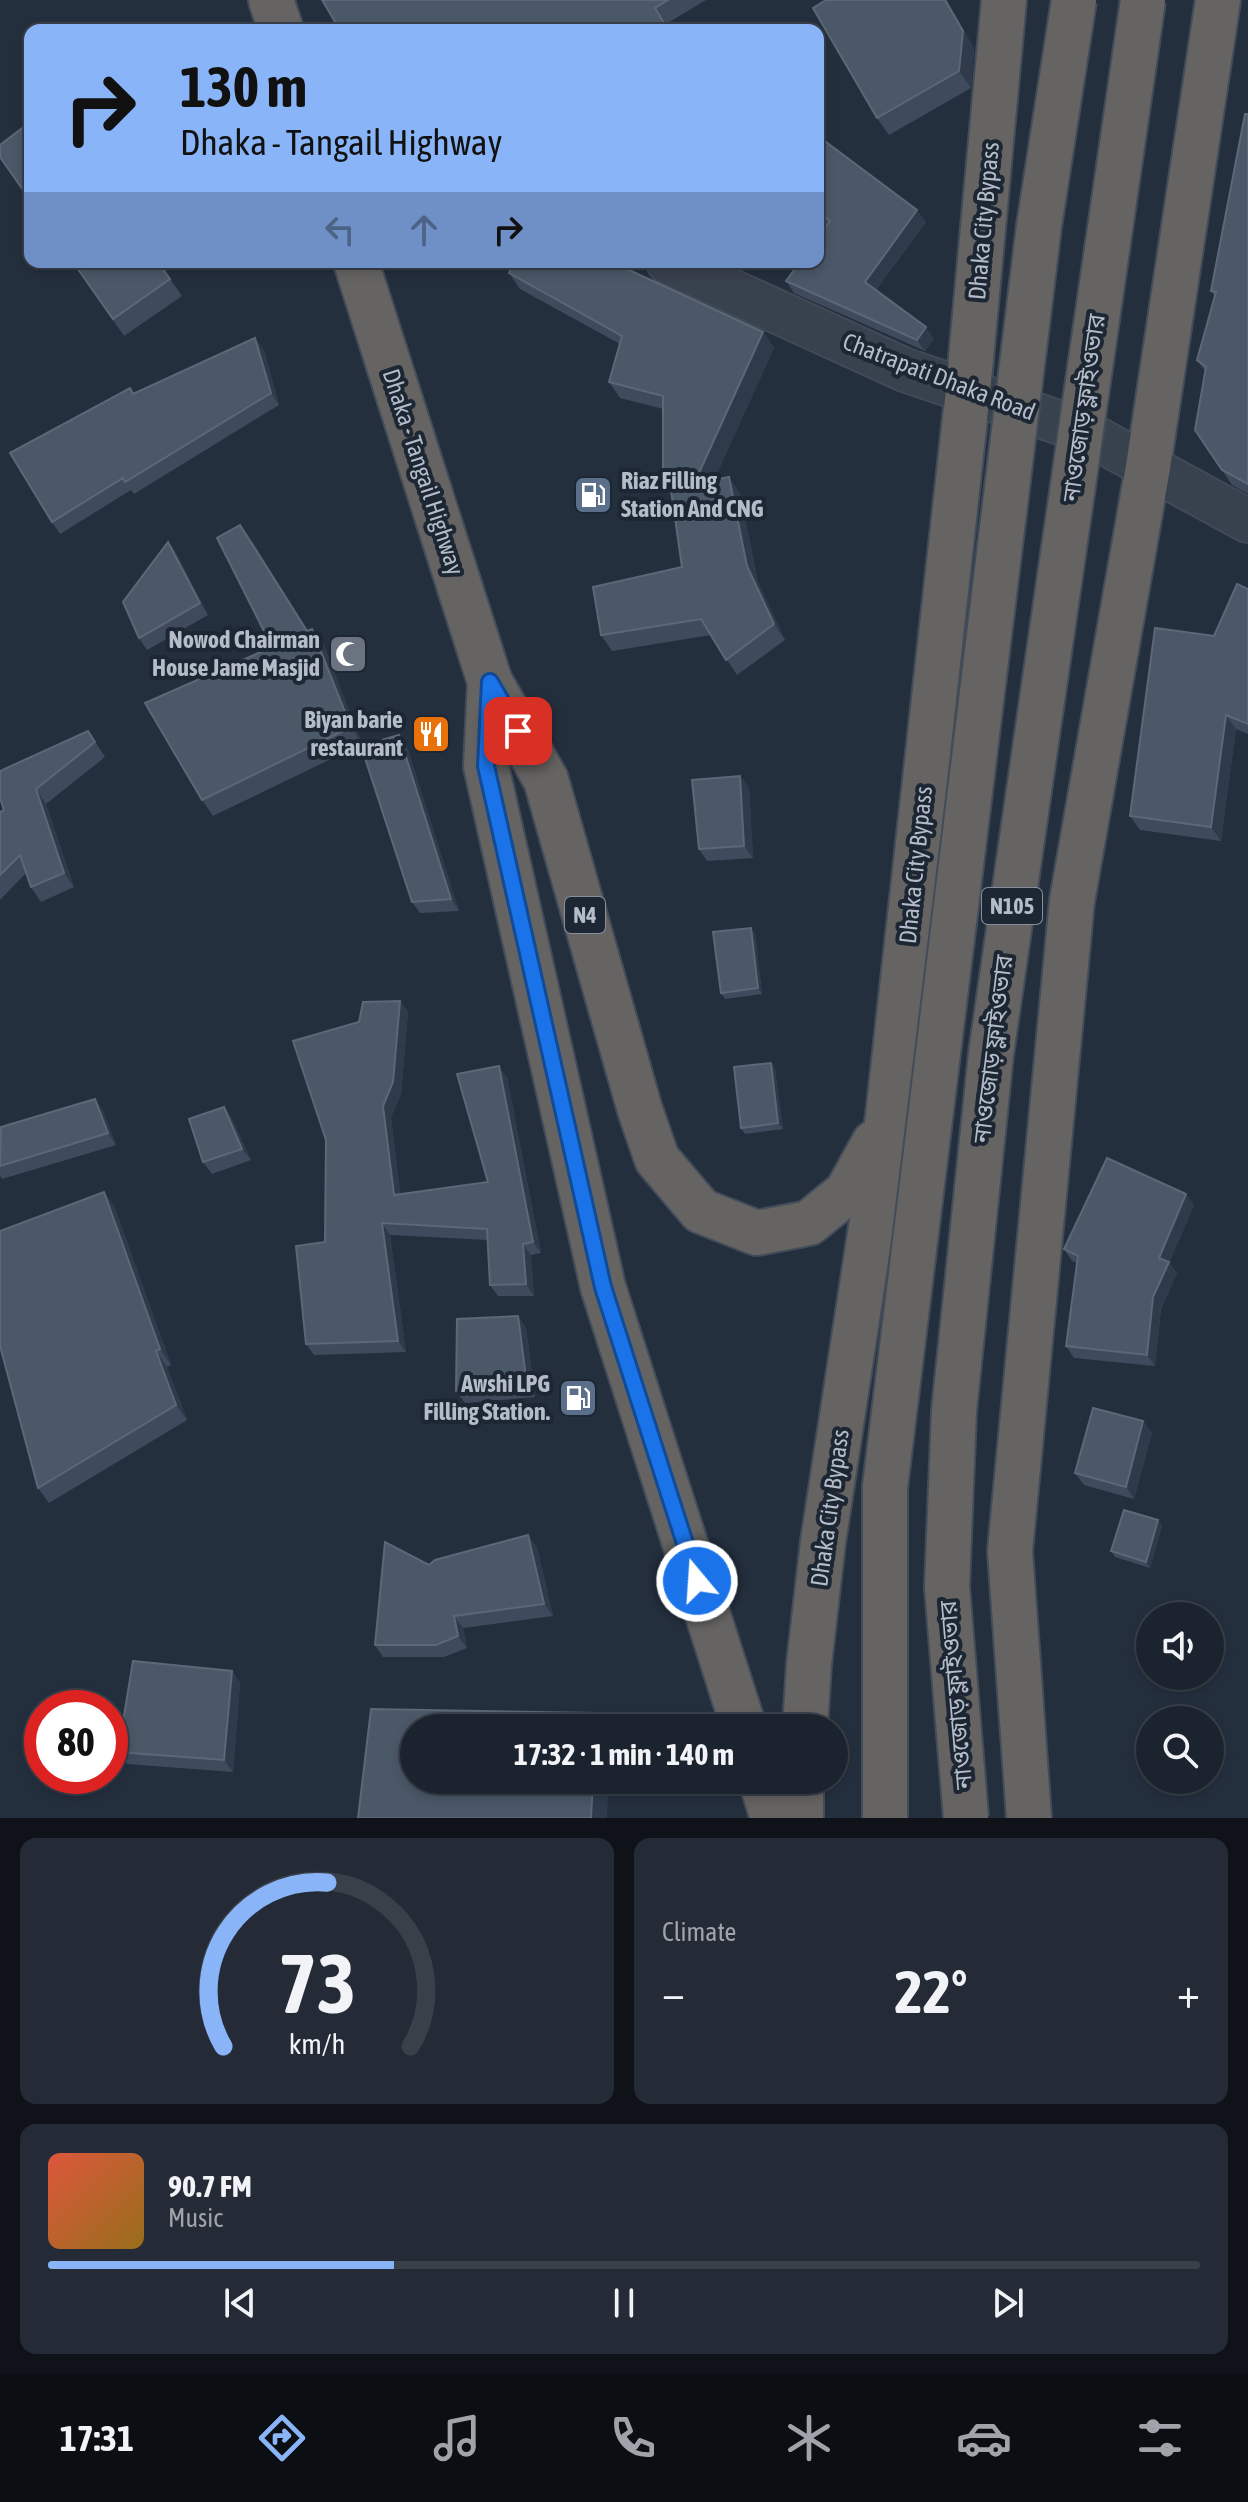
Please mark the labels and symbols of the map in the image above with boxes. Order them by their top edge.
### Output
street label: Dhaka City Bypass [963,141,1004,301]
street label: নাওজোড় ফ্লাইওভার [1057,312,1111,505]
street label: Chatrapati Dhaka Road [839,327,1039,426]
street label: Dhaka - Tangail Highway [377,365,470,578]
place label: Riaz Filling Station And CNG [621,467,764,522]
fuel station icon: Riaz Filling Station And CNG [572,474,614,516]
place label: Nowod Chairman House Jame Masjid [152,626,320,681]
mosque icon: Nowod Chairman House Jame Masjid [327,633,369,675]
pin [484,697,552,765]
place label: Biyan barie restaurant [304,706,403,761]
restaurant icon: Biyan barie restaurant [410,713,452,755]
street label: Dhaka City Bypass [894,785,937,945]
road number: N105 [982,888,1042,924]
road number: N4 [565,897,605,933]
street label: নাওজোড় ফ্লাইওভার [967,953,1018,1146]
place label: Awshi LPG Filling Station. [424,1370,550,1425]
fuel station icon: Awshi LPG Filling Station. [557,1377,599,1419]
street label: Dhaka City Bypass [805,1428,854,1588]
position arrow [655,1539,739,1623]
street label: নাওজোড় ফ্লাইওভার [934,1599,978,1792]
speed limit sign: 80 [24,1690,128,1794]

